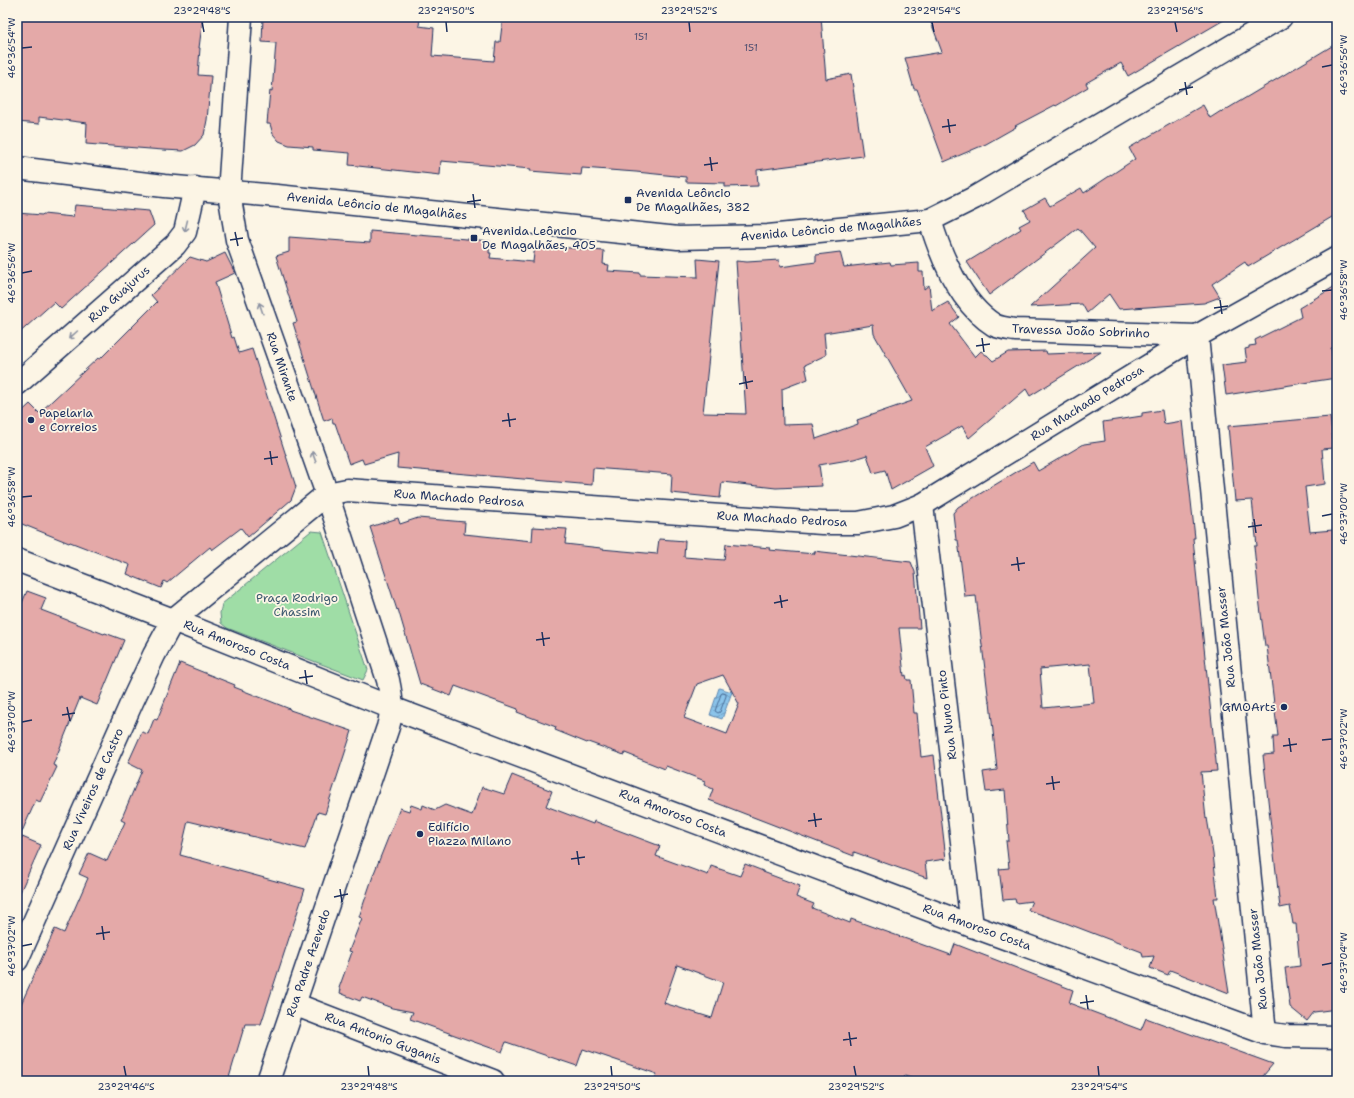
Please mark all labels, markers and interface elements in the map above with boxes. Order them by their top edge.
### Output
text: 23°29'48"S [173,4,231,17]
text: 23°29'50"S [417,4,475,17]
text: 23°29'52"S [661,4,718,17]
text: 23°29'54"S [904,4,961,17]
text: 23°29'56"S [1147,4,1204,17]
text: 46°36'54"W [5,17,18,79]
house number: 151 [634,30,648,43]
text: 46°36'56"W [1337,34,1350,95]
house number: 151 [744,41,758,54]
place label: Avenida Leôncio De Magalhães, 382 [636,185,750,215]
street label: Avenida Leôncio de Magalhães [286,189,468,223]
marker: Avenida Leôncio De Magalhães, 382 [623,195,633,205]
street label: Avenida Leôncio de Magalhães [740,213,922,245]
one-way arrow [182,219,189,232]
place label: Avenida Leôncio De Magalhães, 405 [482,223,596,253]
marker: Avenida Leôncio De Magalhães, 405 [469,233,479,243]
text: 46°36'56"W [5,242,18,303]
text: 46°36'58"W [1337,259,1350,321]
street label: Rua Guajurus [85,262,153,326]
one-way arrow [257,302,264,315]
street label: Travessa João Sobrinho [1012,321,1150,341]
one-way arrow [68,330,78,339]
street label: Rua Mirante [263,330,301,404]
street label: Rua Machado Pedrosa [1027,361,1147,444]
place label: Papelaria e Correios [39,405,97,435]
marker: Papelaria e Correios [26,415,36,425]
one-way arrow [309,451,317,463]
text: 46°36'58"W [5,466,18,528]
text: 46°37'00"W [1337,483,1350,545]
street label: Rua Machado Pedrosa [393,485,525,511]
street label: Rua Machado Pedrosa [716,508,848,530]
street label: Rua João Masser [1213,585,1239,689]
park label: Praça Rodrigo Chassim [256,590,338,620]
street label: Rua Amoroso Costa [181,616,293,674]
street label: Rua Nuno Pinto [934,669,960,761]
text: 46°37'00"W [5,691,18,753]
place label: GMOArts [1222,699,1276,715]
marker: GMOArts [1279,702,1289,712]
text: 46°37'02"W [1337,708,1350,770]
street label: Rua Viveiros de Castro [59,725,127,853]
street label: Rua Amoroso Costa [617,785,730,841]
place label: Edifício Piazza Milano [428,819,511,849]
marker: Edifício Piazza Milano [415,829,425,839]
street label: Rua Amoroso Costa [921,900,1034,954]
street label: Rua Padre Azevedo [282,907,334,1019]
street label: Rua João Masser [1245,907,1271,1011]
text: 46°37'02"W [5,915,18,977]
text: 46°37'04"W [1337,932,1350,994]
street label: Rua Antonio Guganis [323,1008,443,1068]
text: 23°29'46"S [98,1080,155,1093]
text: 23°29'48"S [340,1080,398,1093]
text: 23°29'50"S [583,1080,641,1093]
text: 23°29'52"S [828,1080,885,1093]
text: 23°29'54"S [1071,1080,1128,1093]

